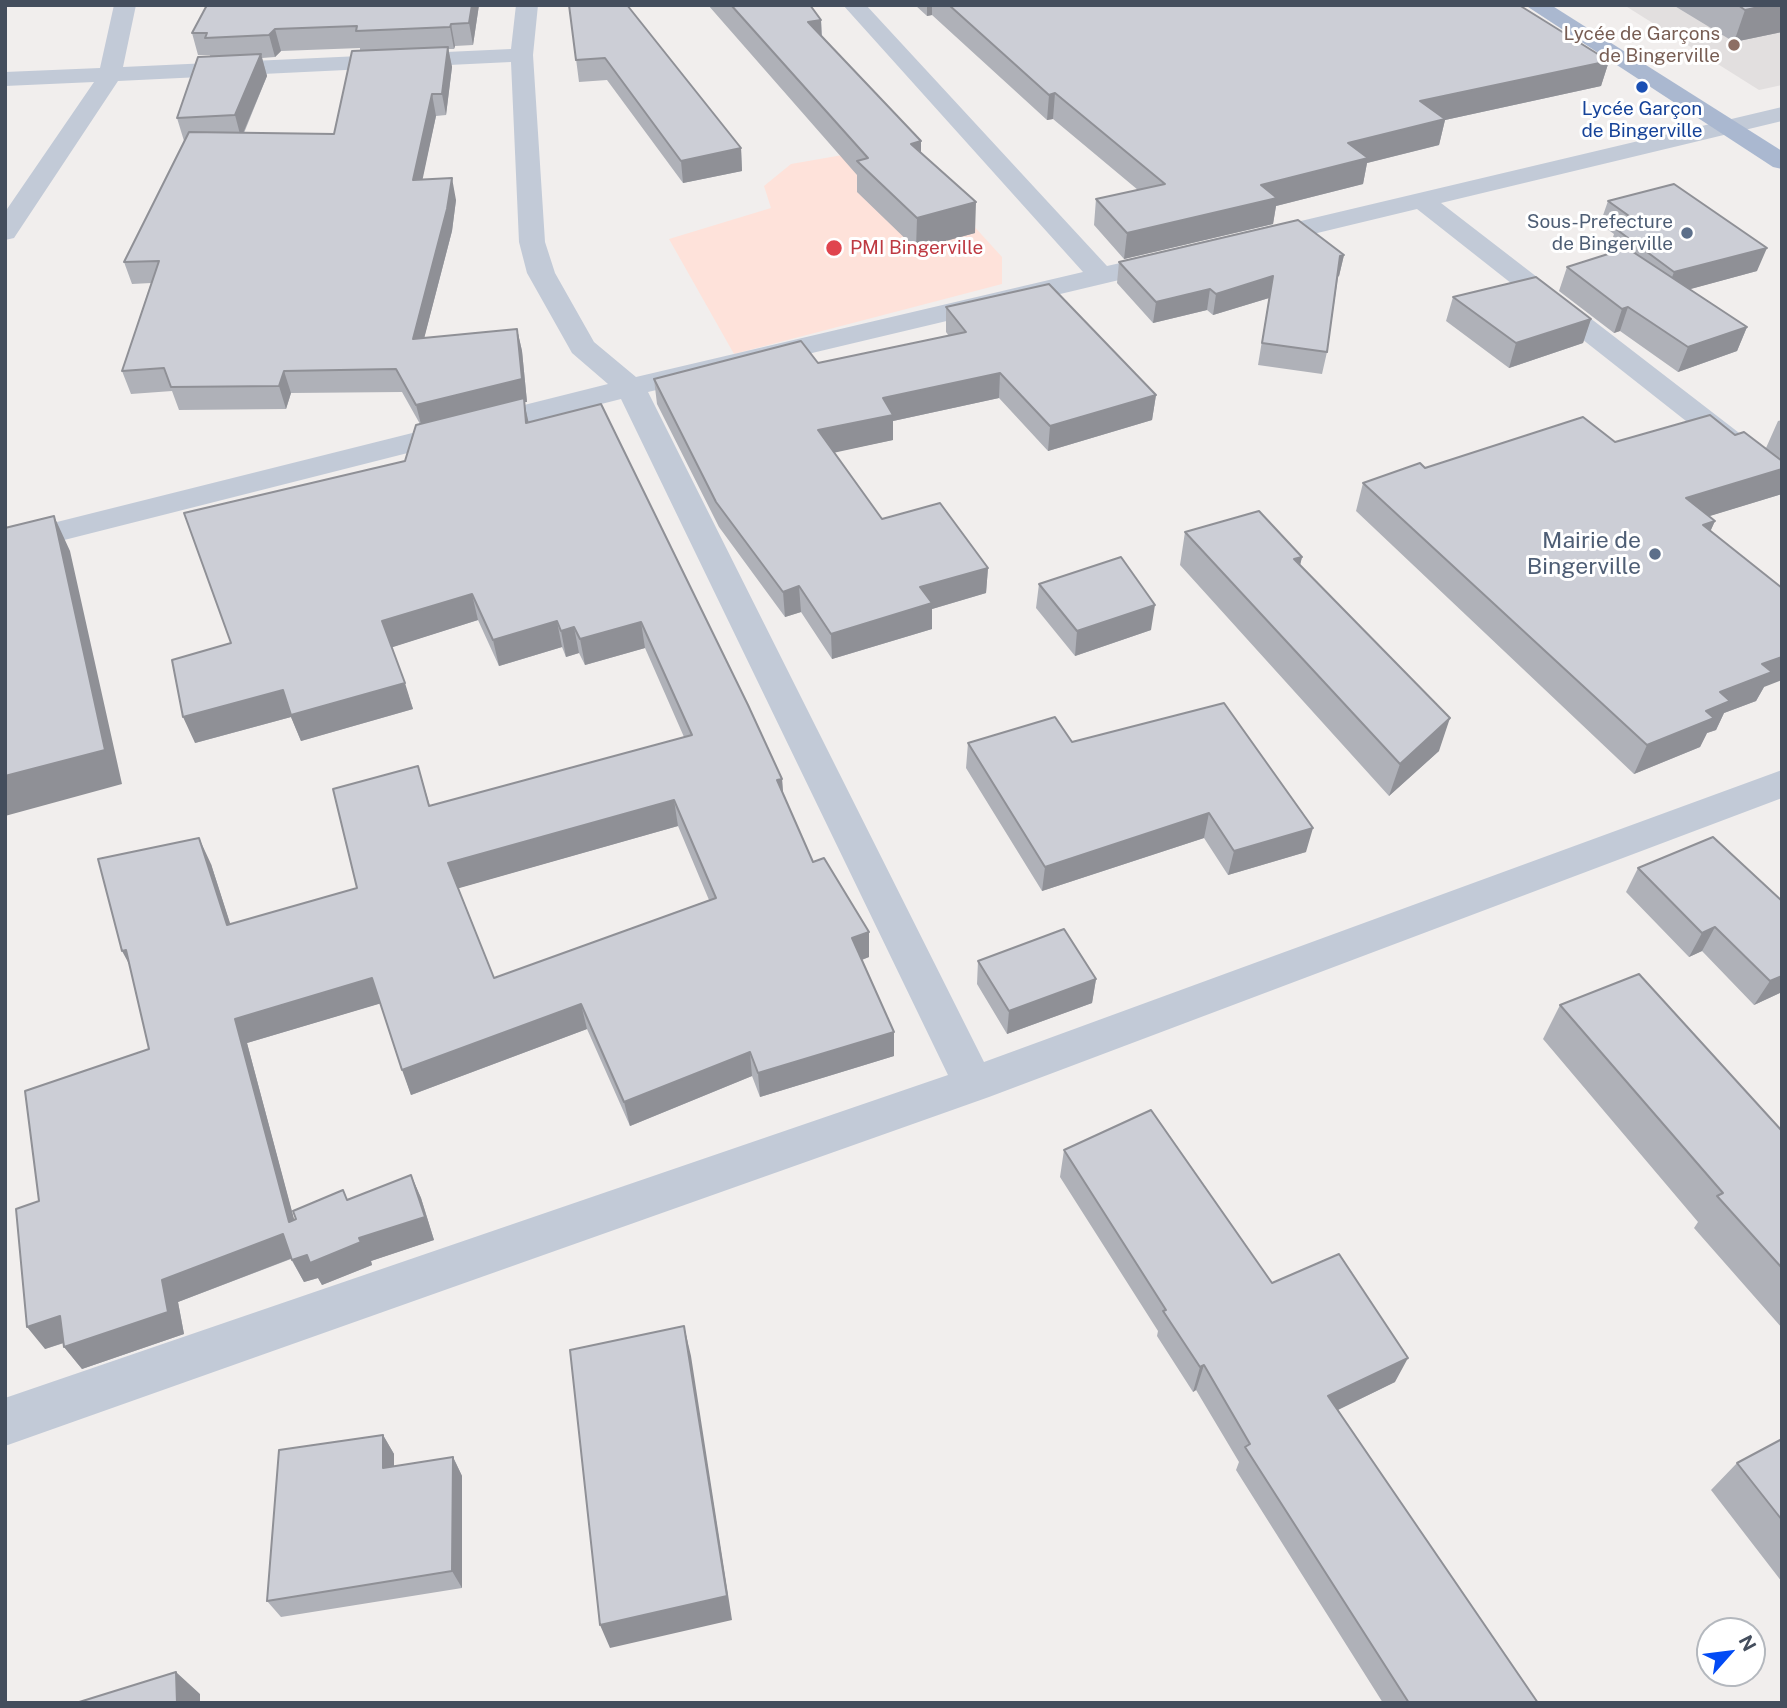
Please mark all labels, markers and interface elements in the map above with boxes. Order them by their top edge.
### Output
place label: Lycée de Garçons de Bingerville [1563,23,1720,67]
marker: Lycée de Garçons de Bingerville [1726,37,1742,53]
marker: Lycée Garçon de Bingerville [1634,79,1650,95]
place label: Lycée Garçon de Bingerville [1581,98,1703,142]
place label: Sous-Prefecture de Bingerville [1527,211,1673,255]
marker: Sous-Prefecture de Bingerville [1679,225,1695,241]
place label: PMI Bingerville [850,237,983,259]
marker: PMI Bingerville [824,238,844,258]
place label: Mairie de Bingerville [1527,527,1641,581]
marker: Mairie de Bingerville [1647,546,1663,562]
north arrow [1696,1617,1766,1687]
text: N [1735,1631,1761,1655]

